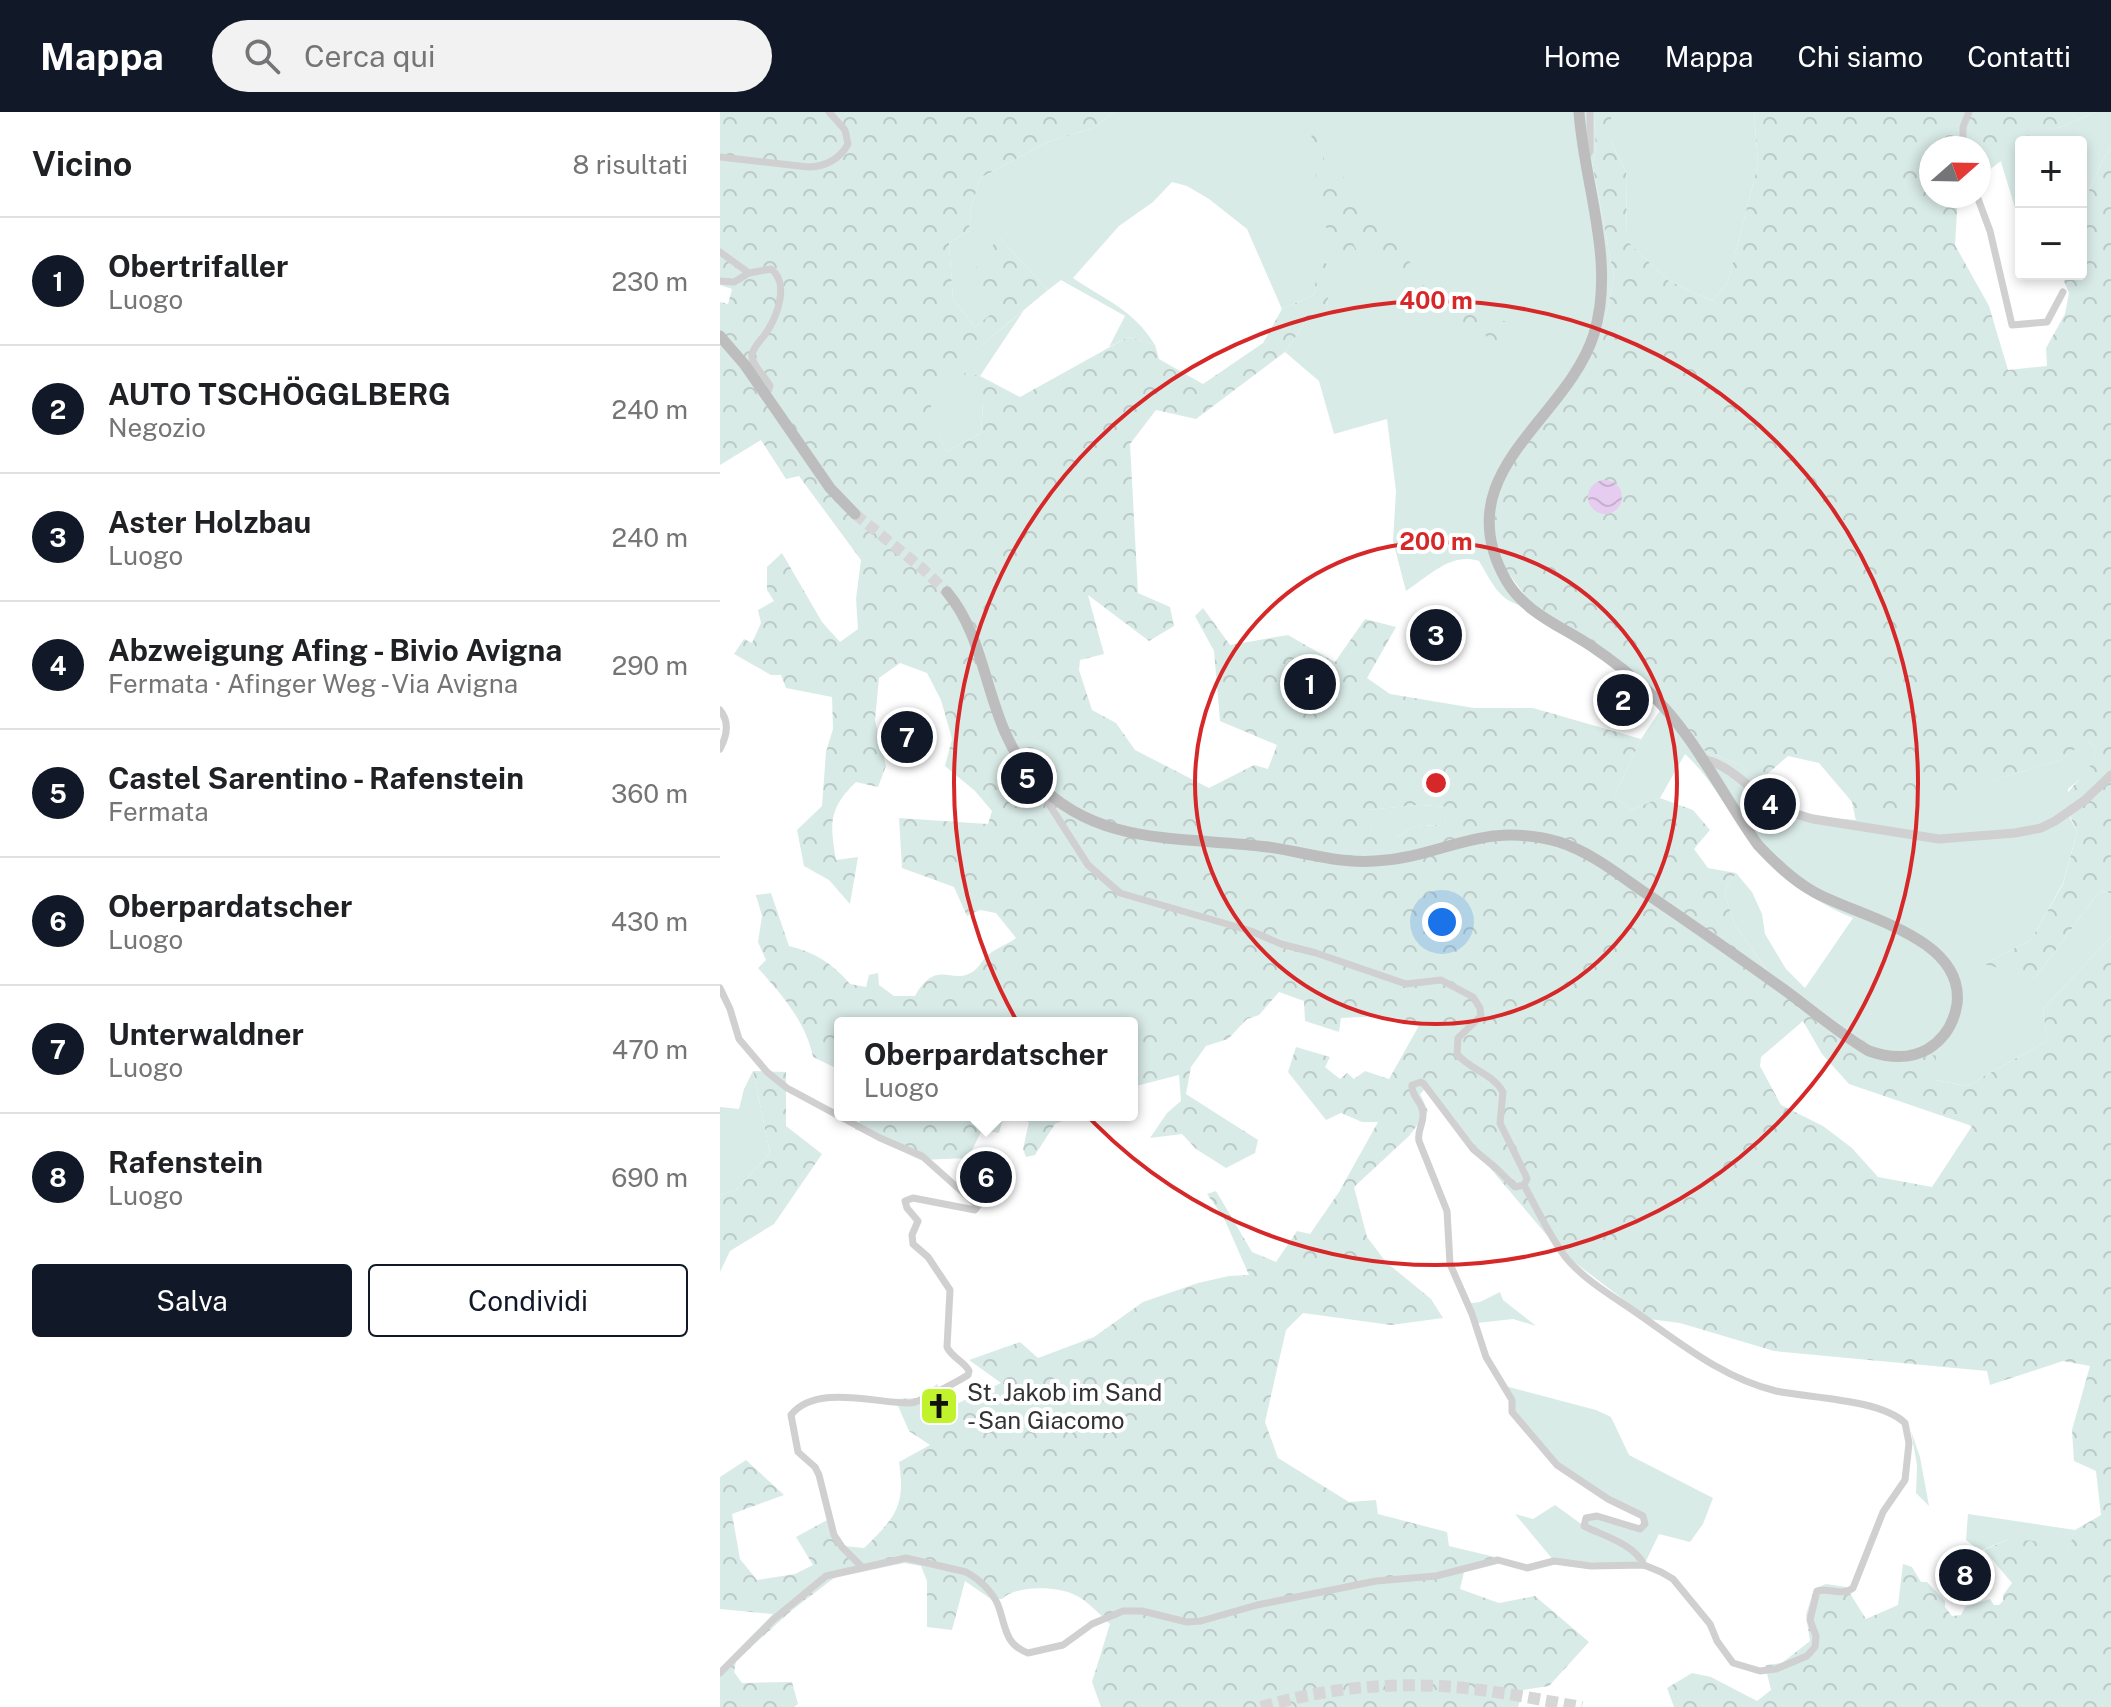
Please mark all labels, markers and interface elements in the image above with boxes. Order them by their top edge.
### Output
search box [212,20,772,92]
text: Mappa [40,34,164,79]
icon: search [240,34,284,78]
text: Cerca qui [304,38,435,74]
text: Home [1544,40,1621,73]
text: Mappa [1665,40,1754,73]
text: Chi siamo [1798,40,1923,73]
text: Contatti [1967,40,2071,73]
north arrow [1919,136,1991,208]
map controls [2015,136,2087,280]
button: + [2015,136,2087,208]
text: Vicino [32,144,132,184]
text: 8 risultati [573,149,688,180]
button: − [2015,208,2087,280]
text: Obertrifaller [108,248,288,284]
text: 1 [52,266,64,297]
text: 230 m [612,266,688,297]
text: Luogo [108,284,183,315]
text: 400 m [1399,286,1473,314]
text: AUTO TSCHÖGGLBERG [108,376,451,412]
text: 2 [50,394,66,425]
text: 240 m [611,394,688,425]
text: Negozio [108,412,206,443]
text: Aster Holzbau [108,504,311,540]
text: 3 [49,522,67,553]
text: 240 m [611,522,688,553]
text: 200 m [1399,527,1473,555]
text: Luogo [108,540,183,571]
pin: 3 [1410,605,1462,665]
text: Abzweigung Afing - Bivio Avigna [108,632,562,668]
text: 4 [49,650,67,681]
text: 290 m [612,650,688,681]
pin: 1 [1284,654,1336,714]
text: Fermata · Afinger Weg - Via Avigna [108,668,518,699]
pin: 2 [1597,670,1649,730]
pin: 7 [881,707,933,767]
pin: 5 [1001,748,1053,808]
text: Castel Sarentino - Rafenstein [108,760,524,796]
centre of rings [1422,769,1450,797]
pin: 4 [1744,774,1796,834]
text: 5 [49,778,67,809]
text: 360 m [611,778,688,809]
text: Fermata [108,796,209,827]
text: Oberpardatscher [108,888,352,924]
your location [1422,902,1462,942]
text: 6 [49,906,67,937]
text: 430 m [611,906,688,937]
text: Luogo [108,924,183,955]
text: Unterwaldner [108,1016,304,1052]
popup [834,1017,1138,1121]
text: 7 [50,1034,66,1065]
text: 470 m [612,1034,688,1065]
text: Oberpardatscher [864,1036,1108,1072]
text: Luogo [108,1052,183,1083]
text: Luogo [864,1072,939,1103]
text: Rafenstein [108,1144,263,1180]
pin: 6 [960,1147,1012,1207]
text: 8 [49,1162,67,1193]
text: 690 m [611,1162,688,1193]
text: Luogo [108,1180,183,1211]
button: Salva [32,1264,352,1337]
button: Condividi [368,1264,688,1337]
place label: St. Jakob im Sand - San Giacomo [967,1378,1162,1434]
church icon: St. Jakob im Sand - San Giacomo [918,1385,960,1427]
pin: 8 [1939,1545,1991,1605]

